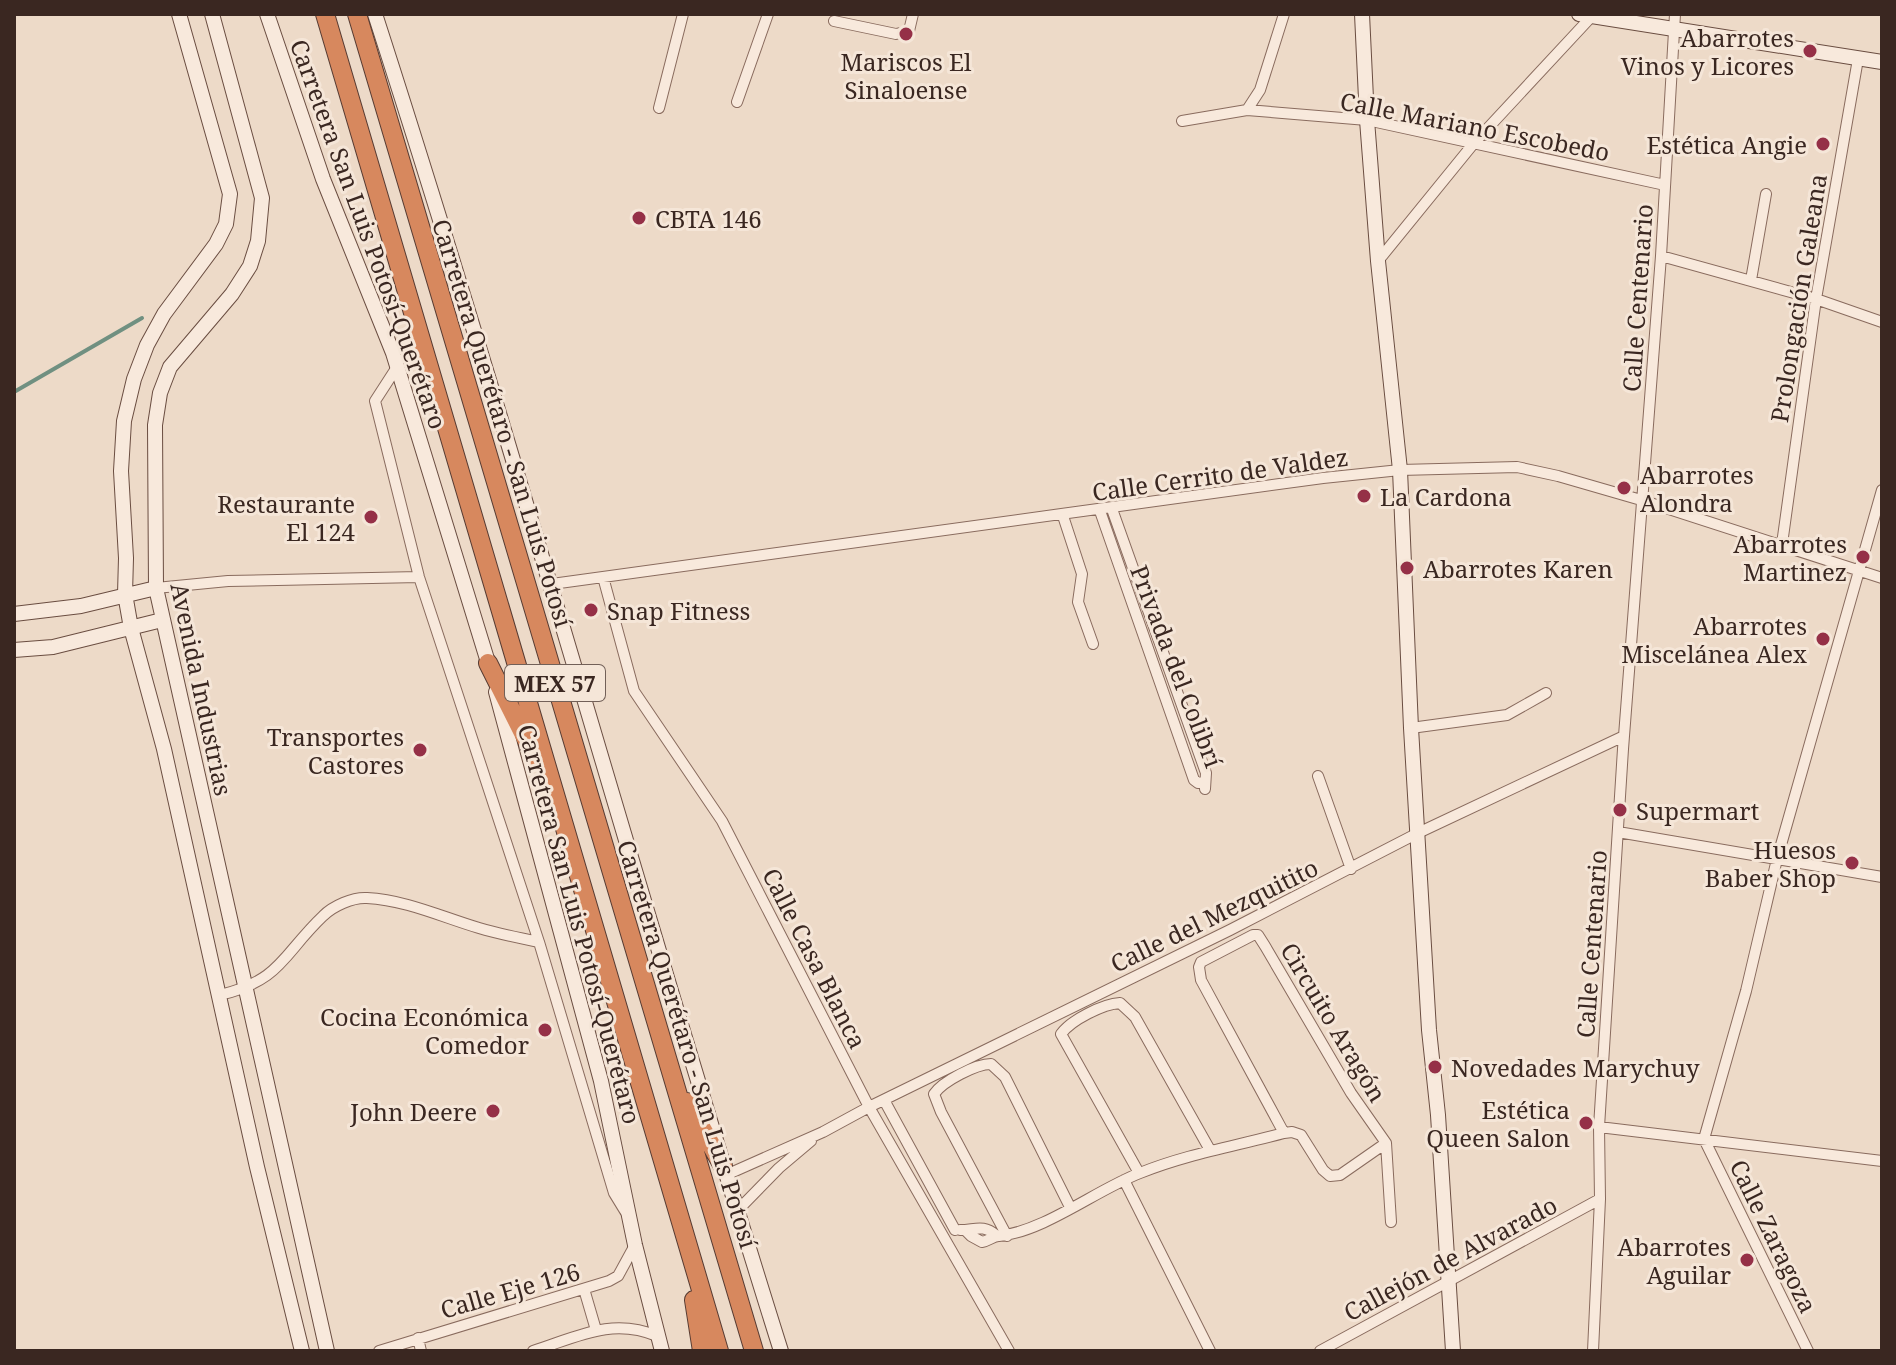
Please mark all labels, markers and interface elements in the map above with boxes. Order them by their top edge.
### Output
place label: Abarrotes Vinos y Licores [1621,21,1794,82]
marker: Mariscos El Sinaloense [897,25,915,43]
street label: Carretera San Luis Potosí-Querétaro [283,35,455,433]
marker: Abarrotes Vinos y Licores [1801,42,1819,60]
place label: Mariscos El Sinaloense [841,45,972,106]
street label: Calle Mariano Escobedo [1337,84,1613,168]
place label: Estética Angie [1646,128,1807,161]
marker: Estética Angie [1814,135,1832,153]
street label: Prolongación Galeana [1762,171,1834,425]
place label: CBTA 146 [655,202,762,235]
street label: Calle Centenario [1614,203,1660,393]
marker: CBTA 146 [630,209,648,227]
street label: Carretera Querétaro - San Luis Potosí [425,215,581,631]
street label: Calle Cerrito de Valdez [1090,440,1350,508]
place label: Abarrotes Alondra [1640,458,1754,519]
marker: Abarrotes Alondra [1615,479,1633,497]
place label: La Cardona [1380,480,1512,513]
place label: Restaurante El 124 [217,487,356,548]
marker: La Cardona [1355,487,1373,505]
marker: Restaurante El 124 [362,508,380,526]
place label: Abarrotes Martinez [1733,527,1847,588]
marker: Abarrotes Martinez [1854,548,1872,566]
place label: Abarrotes Karen [1423,552,1613,585]
marker: Abarrotes Karen [1398,559,1416,577]
street label: Privada del Colibrí [1123,560,1231,772]
street label: Avenida Industrias [163,580,241,798]
place label: Snap Fitness [607,594,750,627]
marker: Snap Fitness [582,601,600,619]
place label: Abarrotes Miscelánea Alex [1621,609,1807,670]
marker: Abarrotes Miscelánea Alex [1814,630,1832,648]
road number: MEX 57 [505,665,605,701]
place label: Transportes Castores [267,720,404,781]
street label: Carretera San Luis Potosí-Querétaro [511,720,649,1128]
marker: Transportes Castores [411,741,429,759]
place label: Supermart [1636,794,1759,827]
marker: Supermart [1611,801,1629,819]
place label: Huesos Baber Shop [1705,833,1836,894]
street label: Carretera Querétaro - San Luis Potosí [610,836,766,1252]
street label: Calle Centenario [1568,849,1614,1039]
street label: Calle del Mezquitito [1105,850,1323,980]
marker: Huesos Baber Shop [1843,854,1861,872]
street label: Calle Casa Blanca [755,862,875,1054]
street label: Circuito Aragón [1273,936,1395,1108]
place label: Cocina Económica Comedor [320,1000,529,1061]
marker: Cocina Económica Comedor [536,1021,554,1039]
place label: Novedades Marychuy [1451,1051,1700,1084]
marker: Novedades Marychuy [1426,1058,1444,1076]
place label: Estética Queen Salon [1426,1093,1570,1154]
place label: John Deere [349,1095,477,1128]
marker: John Deere [484,1102,502,1120]
marker: Estética Queen Salon [1577,1114,1595,1132]
street label: Calle Zaragoza [1723,1154,1825,1318]
street label: Callejón de Alvarado [1338,1188,1562,1328]
place label: Abarrotes Aguilar [1617,1230,1731,1291]
marker: Abarrotes Aguilar [1738,1251,1756,1269]
street label: Calle Eje 126 [436,1254,584,1326]

